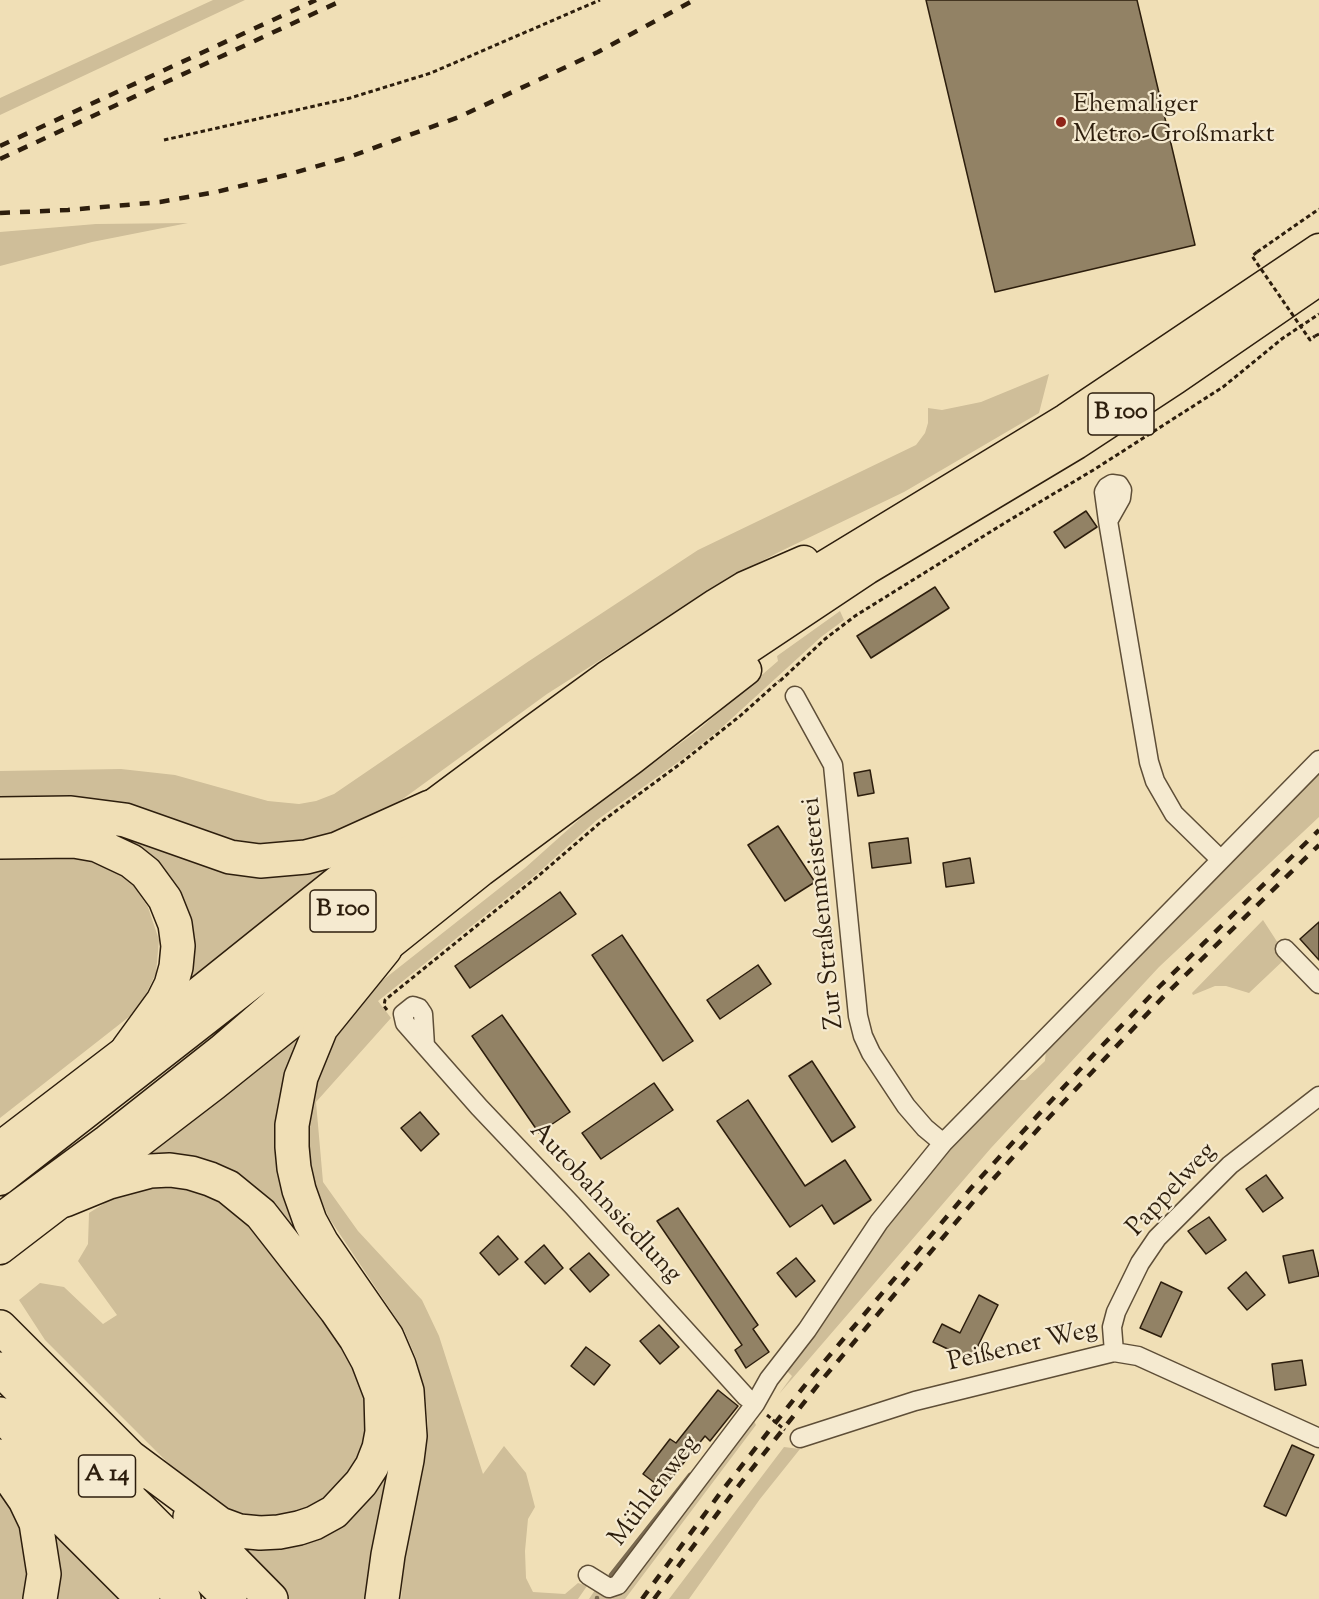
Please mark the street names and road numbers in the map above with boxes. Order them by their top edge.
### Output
road number: B 100 [1088,393,1154,435]
street label: Zur Straßenmeisterei [797,795,853,1031]
road number: B 100 [310,890,376,932]
street label: Autobahnsiedlung [521,1117,687,1291]
street label: Pappelweg [1122,1138,1224,1244]
street label: Peißener Weg [945,1316,1101,1380]
street label: Mühlenweg [604,1430,708,1554]
road number: A 14 [78,1455,136,1497]

